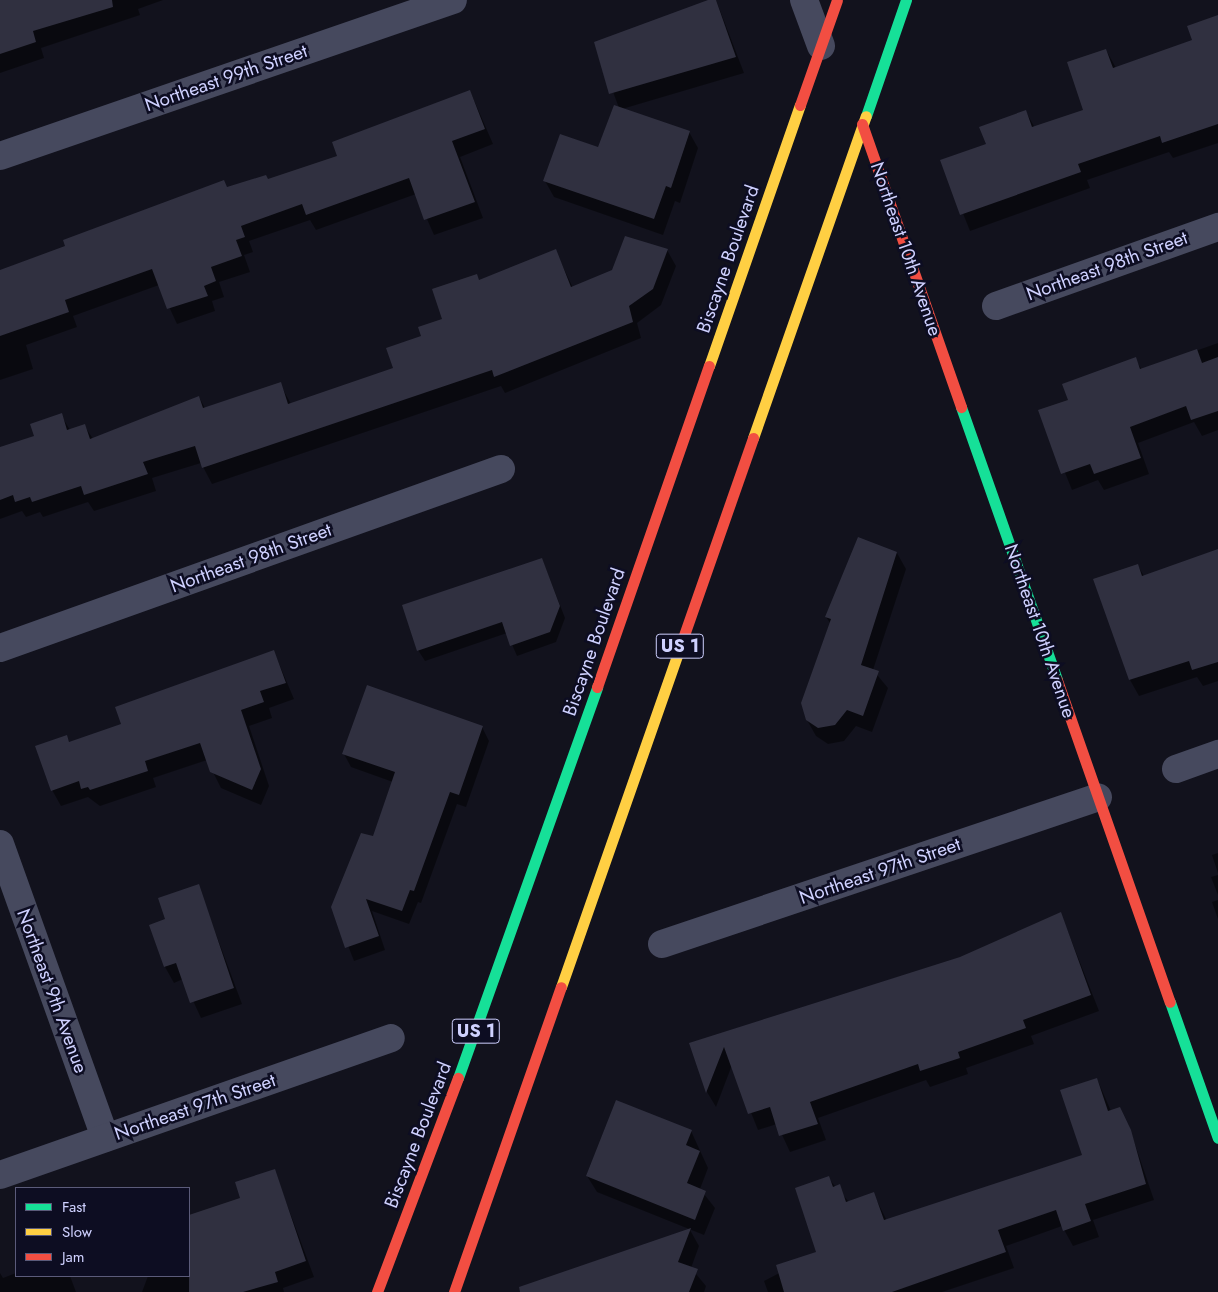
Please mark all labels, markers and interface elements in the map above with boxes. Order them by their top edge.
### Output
street label: Northeast 99th Street [142,39,310,117]
street label: Northeast 10th Avenue [866,159,946,339]
street label: Biscayne Boulevard [692,182,764,336]
street label: Northeast 98th Street [1023,226,1191,306]
street label: Northeast 98th Street [167,518,335,598]
street label: Northeast 10th Avenue [1000,541,1080,721]
street label: Biscayne Boulevard [558,565,630,719]
road number: US 1 [655,630,705,661]
street label: Northeast 97th Street [796,833,964,909]
street label: Northeast 9th Avenue [12,906,92,1076]
road number: US 1 [451,1016,501,1046]
street label: Biscayne Boulevard [380,1059,456,1211]
street label: Northeast 97th Street [111,1069,279,1145]
legend [15,1187,190,1277]
text: Fast [62,1196,86,1218]
text: Slow [62,1221,92,1243]
text: Jam [62,1246,85,1268]

